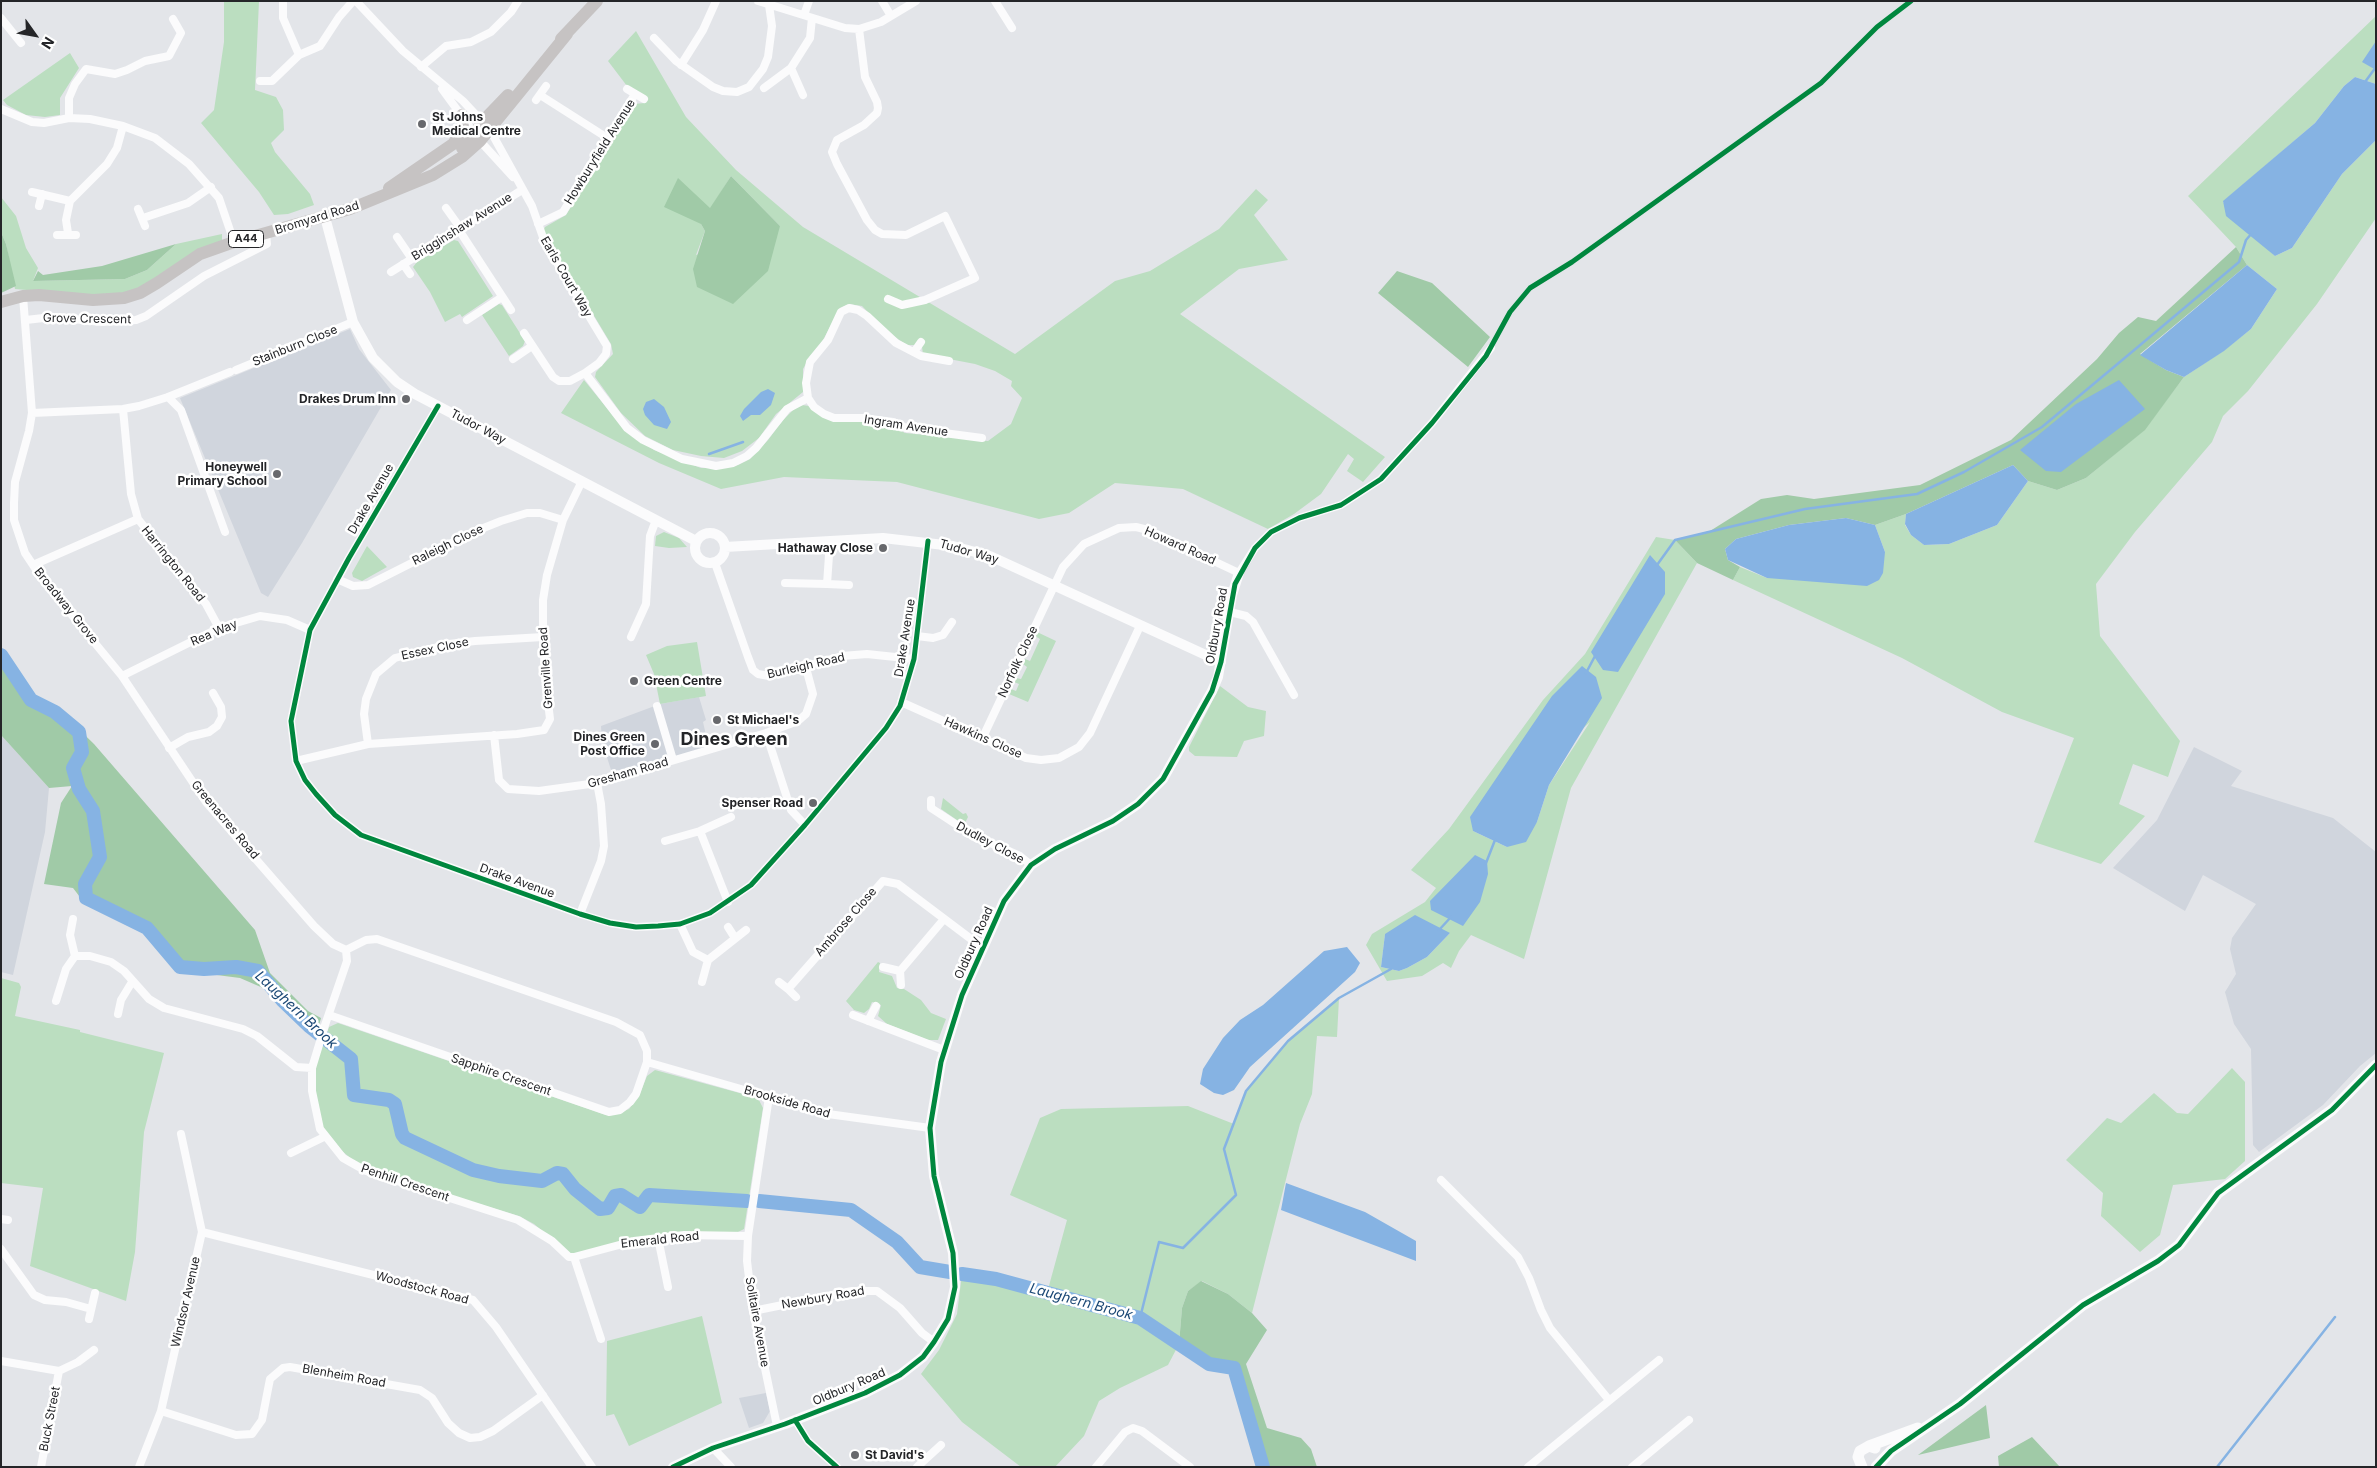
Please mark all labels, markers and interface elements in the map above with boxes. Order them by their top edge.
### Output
north arrow [10,10,60,60]
text: N [38,34,58,52]
street label: Howburyfield Avenue [562,96,638,208]
place label: St Johns Medical Centre [432,110,521,138]
marker: St Johns Medical Centre [416,118,428,130]
street label: Brigginshaw Avenue [409,190,515,264]
street label: Bromyard Road [273,198,361,238]
road number: A44 [228,230,264,248]
street label: Earls Court Way [537,234,595,320]
street label: Grove Crescent [43,311,131,327]
street label: Stainburn Close [250,322,340,370]
place label: Drakes Drum Inn [299,392,396,406]
marker: Drakes Drum Inn [400,393,412,405]
street label: Tudor Way [448,406,508,448]
street label: Ingram Avenue [863,412,949,440]
place label: Honeywell Primary School [178,460,267,488]
street label: Drake Avenue [345,461,397,537]
marker: Honeywell Primary School [271,468,283,480]
street label: Raleigh Close [410,522,486,568]
street label: Harrington Road [138,523,208,605]
street label: Howard Road [1142,524,1218,568]
street label: Tudor Way [938,537,1000,567]
place label: Hathaway Close [778,541,873,555]
marker: Hathaway Close [877,542,889,554]
street label: Broadway Grove [31,565,101,647]
street label: Oldbury Road [1203,587,1231,665]
street label: Drake Avenue [892,598,918,678]
street label: Rea Way [188,617,240,649]
street label: Norfolk Close [995,624,1041,700]
street label: Grenville Road [536,627,556,709]
street label: Essex Close [400,635,470,663]
street label: Burleigh Road [766,650,846,682]
place label: Green Centre [644,674,722,688]
marker: Green Centre [628,675,640,687]
place label: St Michael's [727,713,799,727]
marker: St Michael's [711,714,723,726]
street label: Hawkins Close [942,714,1024,762]
district label: Dines Green [680,729,788,751]
place label: Dines Green Post Office [574,730,645,758]
marker: Dines Green Post Office [649,738,661,750]
street label: Gresham Road [586,755,670,791]
street label: Greenacres Road [188,778,262,862]
place label: Spenser Road [722,796,803,810]
marker: Spenser Road [807,797,819,809]
street label: Dudley Close [953,819,1027,867]
street label: Drake Avenue [478,861,556,901]
street label: Ambrose Close [812,885,880,959]
street label: Oldbury Road [952,905,996,981]
water label: Laughern Brook [251,968,341,1052]
street label: Sapphire Crescent [449,1051,553,1099]
street label: Brookside Road [742,1083,832,1121]
street label: Penhill Crescent [359,1161,451,1205]
street label: Emerald Road [620,1229,700,1251]
street label: Windsor Avenue [169,1255,203,1349]
street label: Woodstock Road [374,1269,470,1307]
street label: Solitaire Avenue [742,1276,772,1368]
water label: Laughern Brook [1028,1280,1134,1324]
street label: Newbury Road [780,1284,866,1312]
street label: Blenheim Road [301,1362,387,1390]
street label: Oldbury Road [810,1365,888,1409]
street label: Buck Street [37,1385,63,1453]
place label: St David's [865,1448,924,1462]
marker: St David's [849,1449,861,1461]

